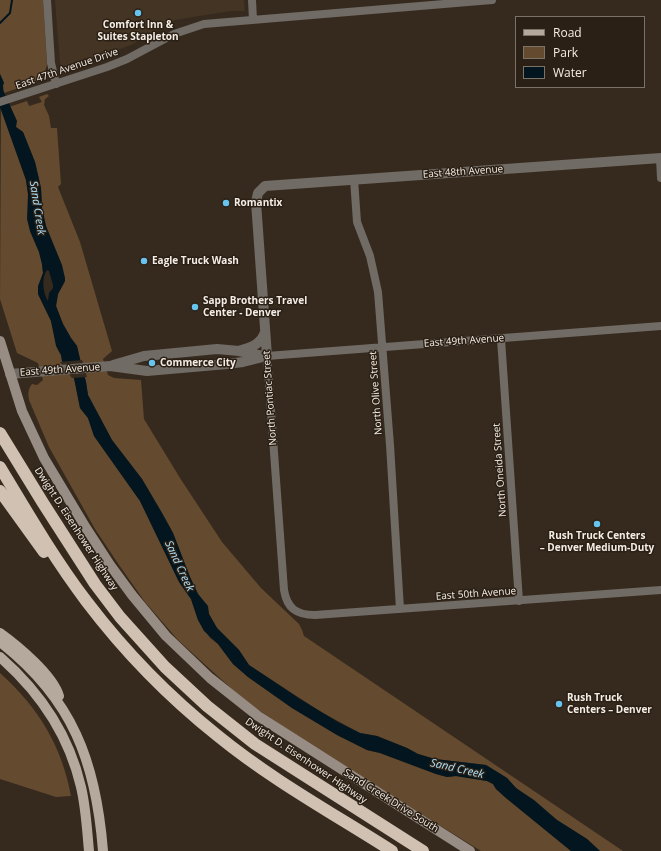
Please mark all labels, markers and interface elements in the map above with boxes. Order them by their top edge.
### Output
marker: Comfort Inn & Suites Stapleton [133,8,143,18]
legend [515,16,645,88]
place label: Comfort Inn & Suites Stapleton [97,19,179,42]
text: Road [553,24,582,41]
text: Park [553,44,578,61]
street label: East 47th Avenue Drive [14,46,120,92]
text: Water [553,64,587,81]
street label: East 48th Avenue [422,163,504,181]
water label: Sand Creek [26,180,48,236]
place label: Romantix [234,197,282,209]
marker: Romantix [221,198,231,208]
place label: Eagle Truck Wash [152,255,239,267]
marker: Eagle Truck Wash [139,256,149,266]
place label: Sapp Brothers Travel Center - Denver [203,295,307,318]
marker: Sapp Brothers Travel Center - Denver [190,302,200,312]
street label: East 49th Avenue [423,332,505,350]
street label: North Pontiac Street [261,350,279,446]
street label: North Olive Street [367,351,385,435]
place label: Commerce City [160,357,236,369]
marker: Commerce City [147,358,157,368]
street label: East 49th Avenue [19,361,101,379]
street label: North Oneida Street [491,423,509,517]
street label: Dwight D. Eisenhower Highway [32,465,120,593]
marker: Rush Truck Centers – Denver Medium-Duty [592,519,602,529]
place label: Rush Truck Centers – Denver Medium-Duty [540,530,654,554]
water label: Sand Creek [162,539,196,593]
street label: East 50th Avenue [435,585,517,603]
place label: Rush Truck Centers – Denver [567,692,652,716]
marker: Rush Truck Centers – Denver [554,699,564,709]
street label: Dwight D. Eisenhower Highway [243,716,369,806]
water label: Sand Creek [429,756,485,782]
street label: Sand Creek Drive South [341,767,441,835]

